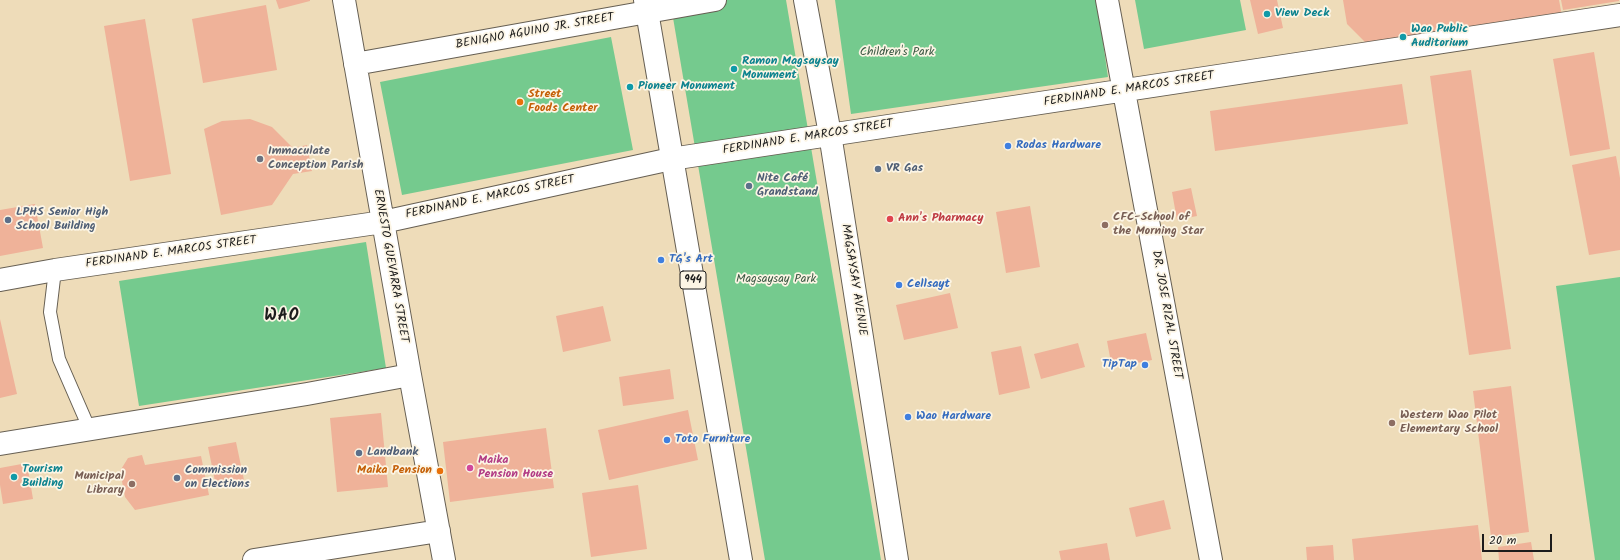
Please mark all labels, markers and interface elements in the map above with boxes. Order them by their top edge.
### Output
place label: View Deck [1275,7,1329,21]
marker: View Deck [1262,9,1272,19]
street label: BENIGNO AGUINO JR. STREET [455,11,615,53]
place label: Wao Public Auditorium [1411,23,1468,51]
marker: Wao Public Auditorium [1398,32,1408,42]
park label: Children's Park [860,46,934,60]
place label: Ramon Magsaysay Monument [742,55,839,83]
marker: Ramon Magsaysay Monument [729,64,739,74]
street label: FERDINAND E. MARCOS STREET [1043,69,1215,111]
place label: Pioneer Monument [638,80,735,94]
marker: Pioneer Monument [625,82,635,92]
place label: Street Foods Center [528,88,598,116]
marker: Street Foods Center [515,97,525,107]
street label: FERDINAND E. MARCOS STREET [722,117,894,159]
place label: Rodas Hardware [1016,139,1101,153]
marker: Rodas Hardware [1003,141,1013,151]
place label: Immaculate Conception Parish [268,145,364,173]
marker: Immaculate Conception Parish [255,154,265,164]
place label: VR Gas [886,162,923,176]
marker: VR Gas [873,164,883,174]
place label: Nite Café Grandstand [757,172,818,200]
street label: FERDINAND E. MARCOS STREET [404,173,576,223]
marker: Nite Café Grandstand [744,181,754,191]
street label: ERNESTO GUEVARRA STREET [369,188,411,344]
place label: LPHS Senior High School Building [16,206,108,234]
place label: CFC-School of the Morning Star [1113,211,1204,239]
place label: Ann's Pharmacy [898,212,984,226]
marker: Ann's Pharmacy [885,214,895,224]
marker: LPHS Senior High School Building [3,215,13,225]
marker: CFC-School of the Morning Star [1100,220,1110,230]
street label: MAGSAYSAY AVENUE [837,223,869,337]
street label: FERDINAND E. MARCOS STREET [85,234,257,272]
street label: DR. JOSE RIZAL STREET [1148,249,1184,381]
place label: TG's Art [669,253,713,267]
marker: TG's Art [656,255,666,265]
road number: 944 [680,271,706,289]
park label: Magsaysay Park [736,273,816,287]
place label: Cellsayt [907,278,950,292]
marker: Cellsayt [894,280,904,290]
district label: WAO [264,307,300,327]
place label: TipTap [1102,358,1137,372]
marker: TipTap [1140,360,1150,370]
place label: Western Wao Pilot Elementary School [1400,409,1498,437]
place label: Wao Hardware [916,410,991,424]
marker: Wao Hardware [903,412,913,422]
marker: Western Wao Pilot Elementary School [1387,418,1397,428]
place label: Toto Furniture [675,433,750,447]
marker: Toto Furniture [662,435,672,445]
place label: Landbank [367,446,418,460]
marker: Landbank [354,448,364,458]
place label: Maika Pension House [478,454,553,482]
place label: Tourism Building [22,463,64,491]
marker: Maika Pension House [465,463,475,473]
place label: Commission on Elections [185,464,250,492]
place label: Maika Pension [357,464,432,478]
marker: Maika Pension [435,466,445,476]
place label: Municipal Library [75,470,124,498]
marker: Tourism Building [9,472,19,482]
marker: Commission on Elections [172,473,182,483]
marker: Municipal Library [127,479,137,489]
scale bar [1484,526,1554,552]
text: 20 m [1489,531,1516,550]

